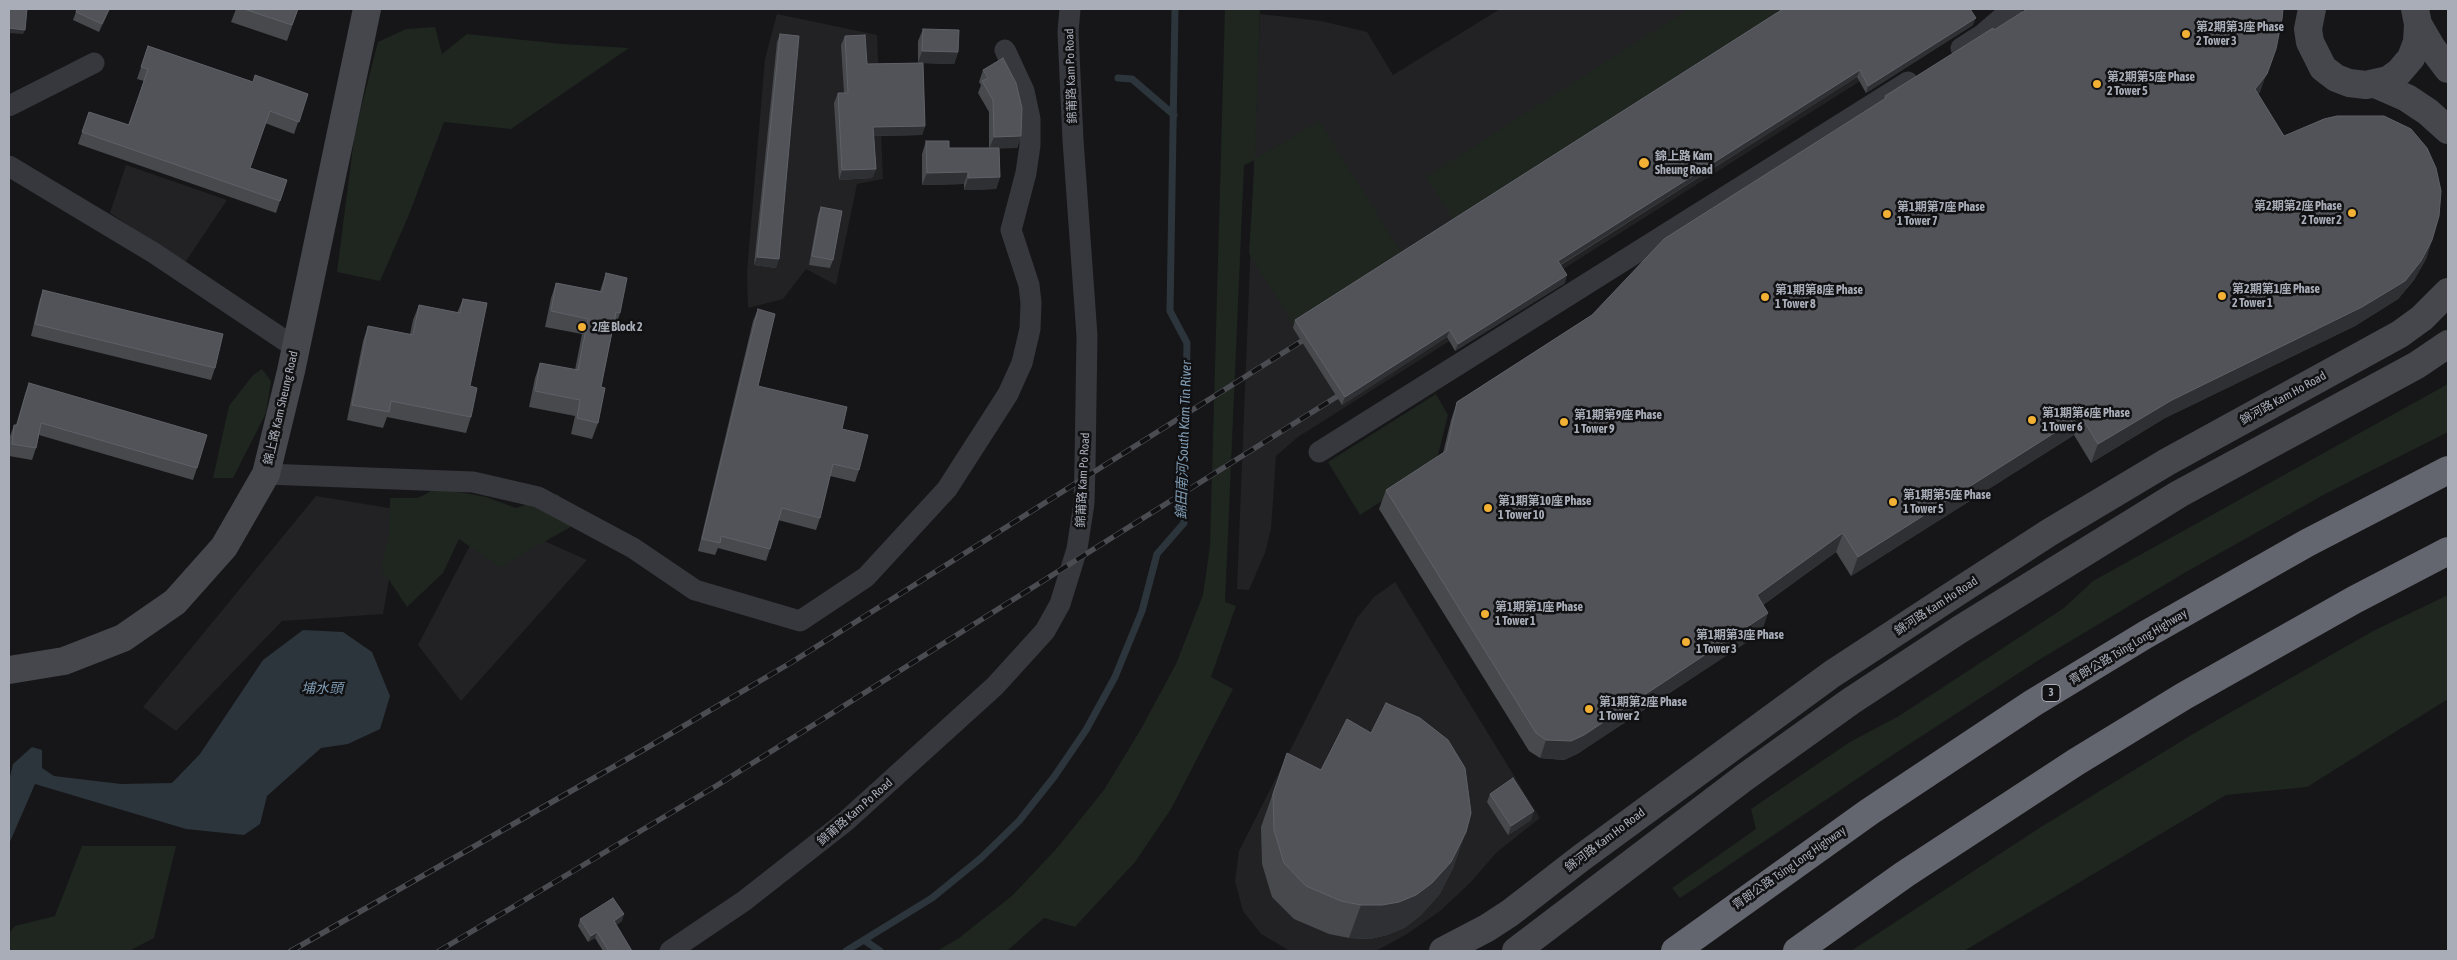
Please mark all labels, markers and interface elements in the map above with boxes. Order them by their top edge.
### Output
place label: 第2期第3座 Phase 2 Tower 3 [2196,20,2284,48]
street label: 錦莆路 Kam Po Road [1062,28,1080,124]
marker: 第2期第3座 Phase 2 Tower 3 [2180,28,2192,40]
place label: 第2期第5座 Phase 2 Tower 5 [2107,70,2195,98]
marker: 第2期第5座 Phase 2 Tower 5 [2091,78,2103,90]
place label: 錦上路 Kam Sheung Road [1655,149,1713,177]
marker: 錦上路 Kam Sheung Road [1637,156,1651,170]
place label: 第2期第2座 Phase 2 Tower 2 [2254,199,2342,227]
place label: 第1期第7座 Phase 1 Tower 7 [1897,200,1985,228]
marker: 第2期第2座 Phase 2 Tower 2 [2346,207,2358,219]
marker: 第1期第7座 Phase 1 Tower 7 [1881,208,1893,220]
place label: 第2期第1座 Phase 2 Tower 1 [2232,282,2320,310]
place label: 第1期第8座 Phase 1 Tower 8 [1775,283,1863,311]
marker: 第2期第1座 Phase 2 Tower 1 [2216,290,2228,302]
marker: 第1期第8座 Phase 1 Tower 8 [1759,291,1771,303]
place label: 2座 Block 2 [592,320,643,334]
marker: 2座 Block 2 [576,321,588,333]
street label: 錦上路 Kam Sheung Road [261,349,301,467]
water label: 錦田南河 South Kam Tin River [1173,360,1195,520]
street label: 錦河路 Kam Ho Road [2237,368,2329,428]
place label: 第1期第6座 Phase 1 Tower 6 [2042,406,2130,434]
place label: 第1期第9座 Phase 1 Tower 9 [1574,408,1662,436]
marker: 第1期第6座 Phase 1 Tower 6 [2026,414,2038,426]
marker: 第1期第9座 Phase 1 Tower 9 [1558,416,1570,428]
street label: 錦莆路 Kam Po Road [1073,432,1093,528]
place label: 第1期第5座 Phase 1 Tower 5 [1903,488,1991,516]
place label: 第1期第10座 Phase 1 Tower 10 [1498,494,1592,522]
marker: 第1期第5座 Phase 1 Tower 5 [1887,496,1899,508]
marker: 第1期第10座 Phase 1 Tower 10 [1482,502,1494,514]
street label: 錦河路 Kam Ho Road [1892,574,1980,638]
place label: 第1期第1座 Phase 1 Tower 1 [1495,600,1583,628]
street label: 青朗公路 Tsing Long Highway [2066,606,2190,688]
marker: 第1期第1座 Phase 1 Tower 1 [1479,608,1491,620]
place label: 第1期第3座 Phase 1 Tower 3 [1696,628,1784,656]
marker: 第1期第3座 Phase 1 Tower 3 [1680,636,1692,648]
water label: 埔水頭 [301,681,343,697]
road number: 3 [2042,684,2060,701]
place label: 第1期第2座 Phase 1 Tower 2 [1599,695,1687,723]
marker: 第1期第2座 Phase 1 Tower 2 [1583,703,1595,715]
street label: 錦莆路 Kam Po Road [814,775,896,849]
street label: 錦河路 Kam Ho Road [1562,805,1648,875]
street label: 青朗公路 Tsing Long Highway [1730,823,1848,913]

